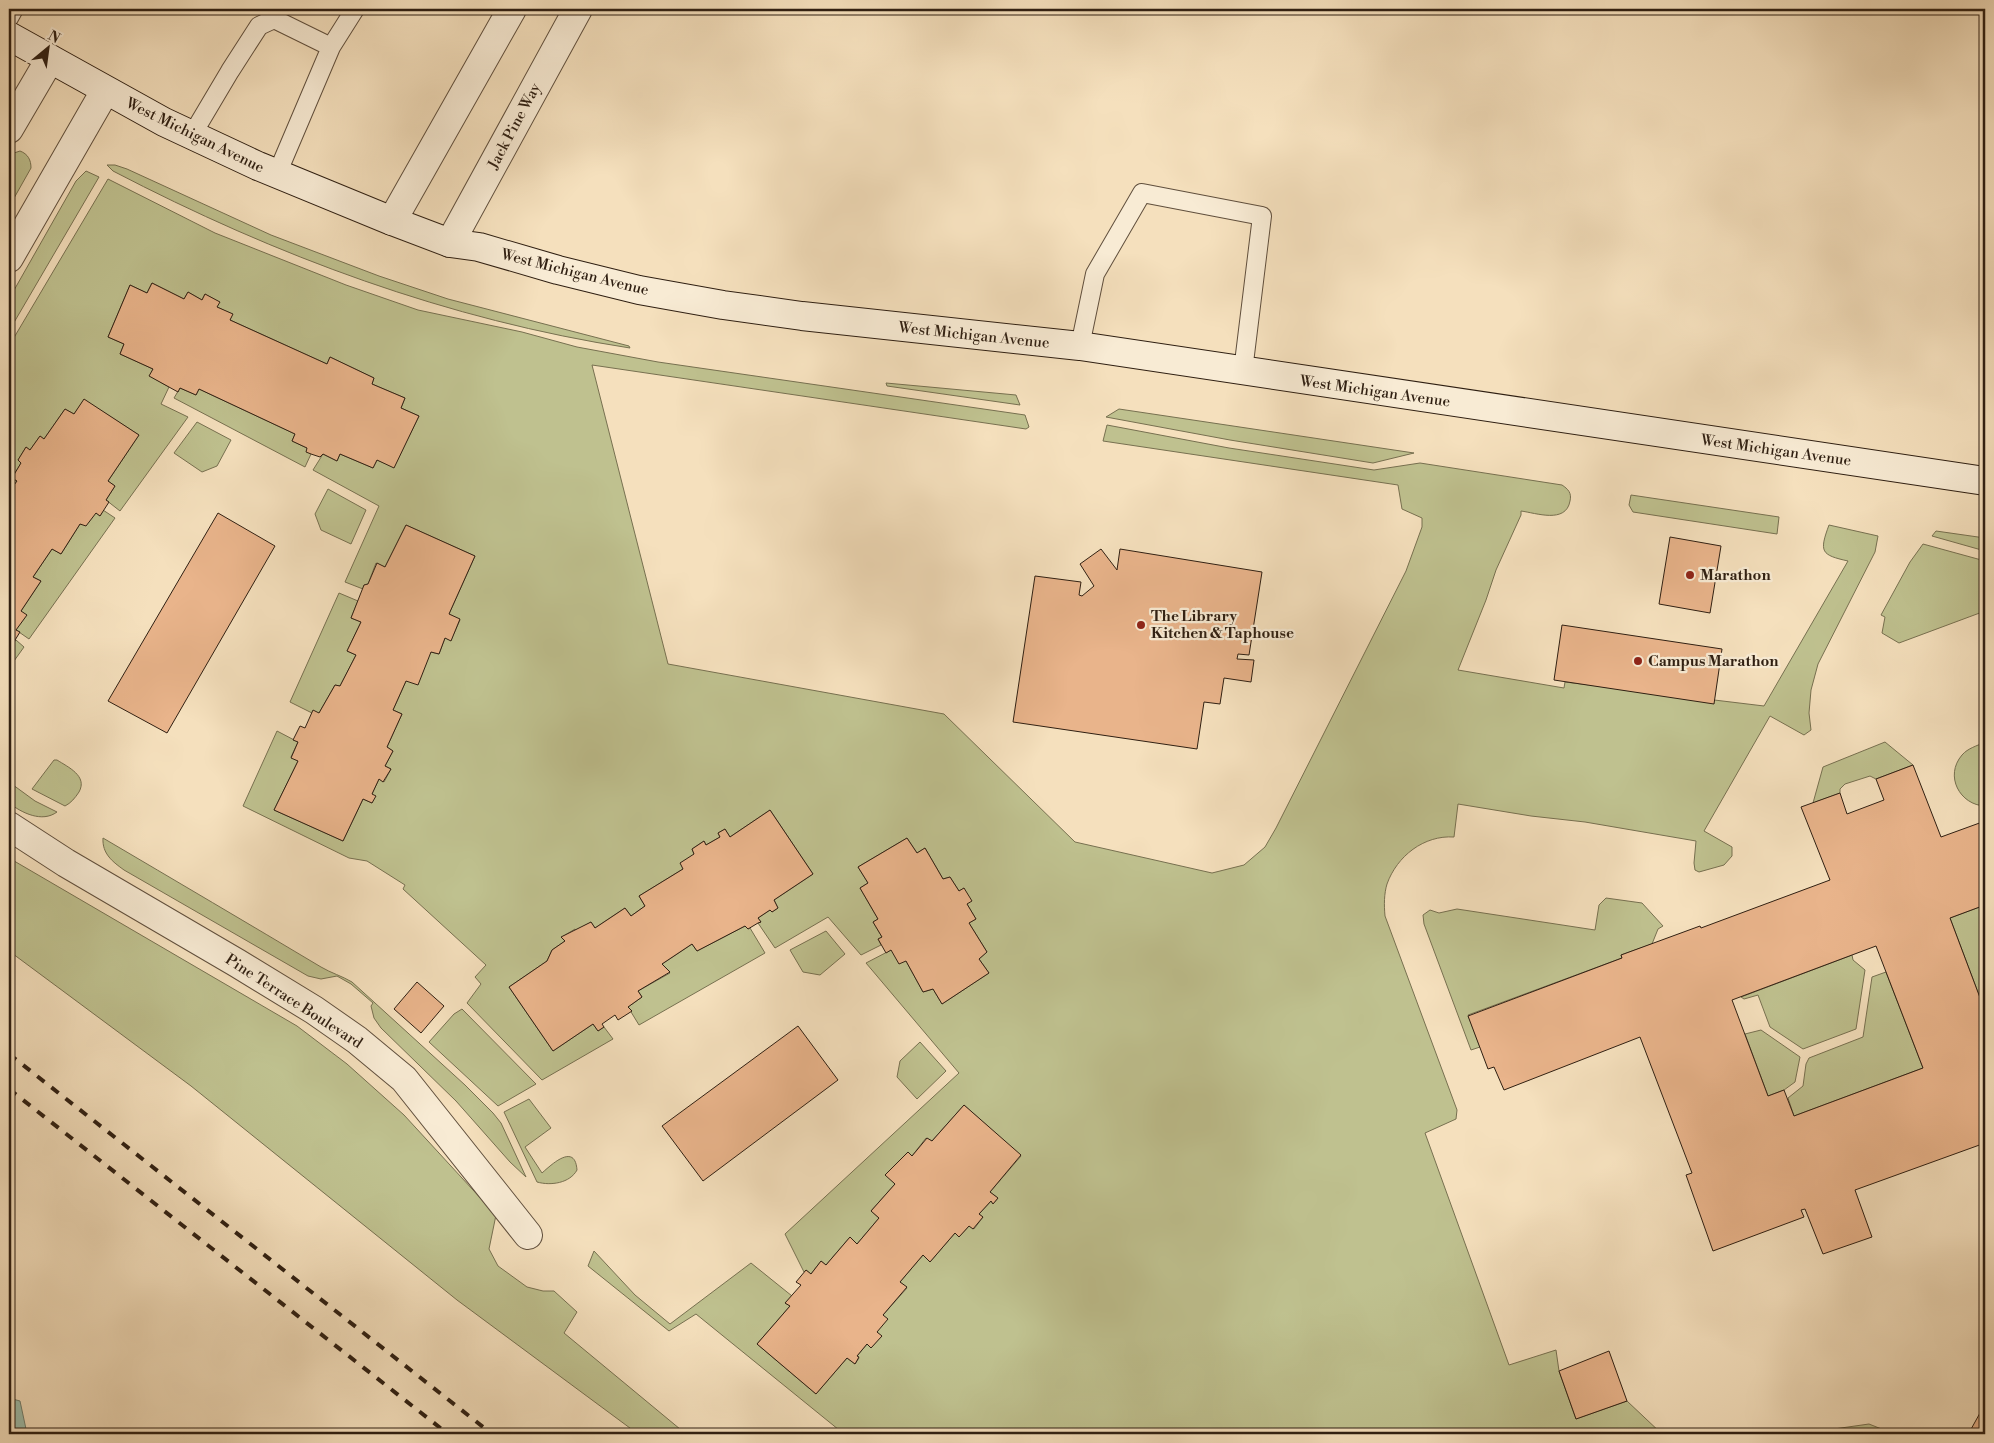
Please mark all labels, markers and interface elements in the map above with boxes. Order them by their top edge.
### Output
north arrow [22,22,72,72]
text: N [45,27,63,48]
street label: Jack Pine Way [483,79,545,173]
street label: West Michigan Avenue [122,93,267,177]
street label: West Michigan Avenue [498,245,651,300]
street label: West Michigan Avenue [897,318,1050,353]
street label: West Michigan Avenue [1298,371,1451,411]
street label: West Michigan Avenue [1699,430,1852,470]
place label: Marathon [1700,566,1771,585]
marker: Marathon [1684,569,1696,581]
place label: The Library Kitchen & Taphouse [1151,607,1294,643]
marker: The Library Kitchen & Taphouse [1135,619,1147,631]
place label: Campus Marathon [1648,652,1779,671]
marker: Campus Marathon [1632,655,1644,667]
street label: Pine Terrace Boulevard [221,950,366,1053]

